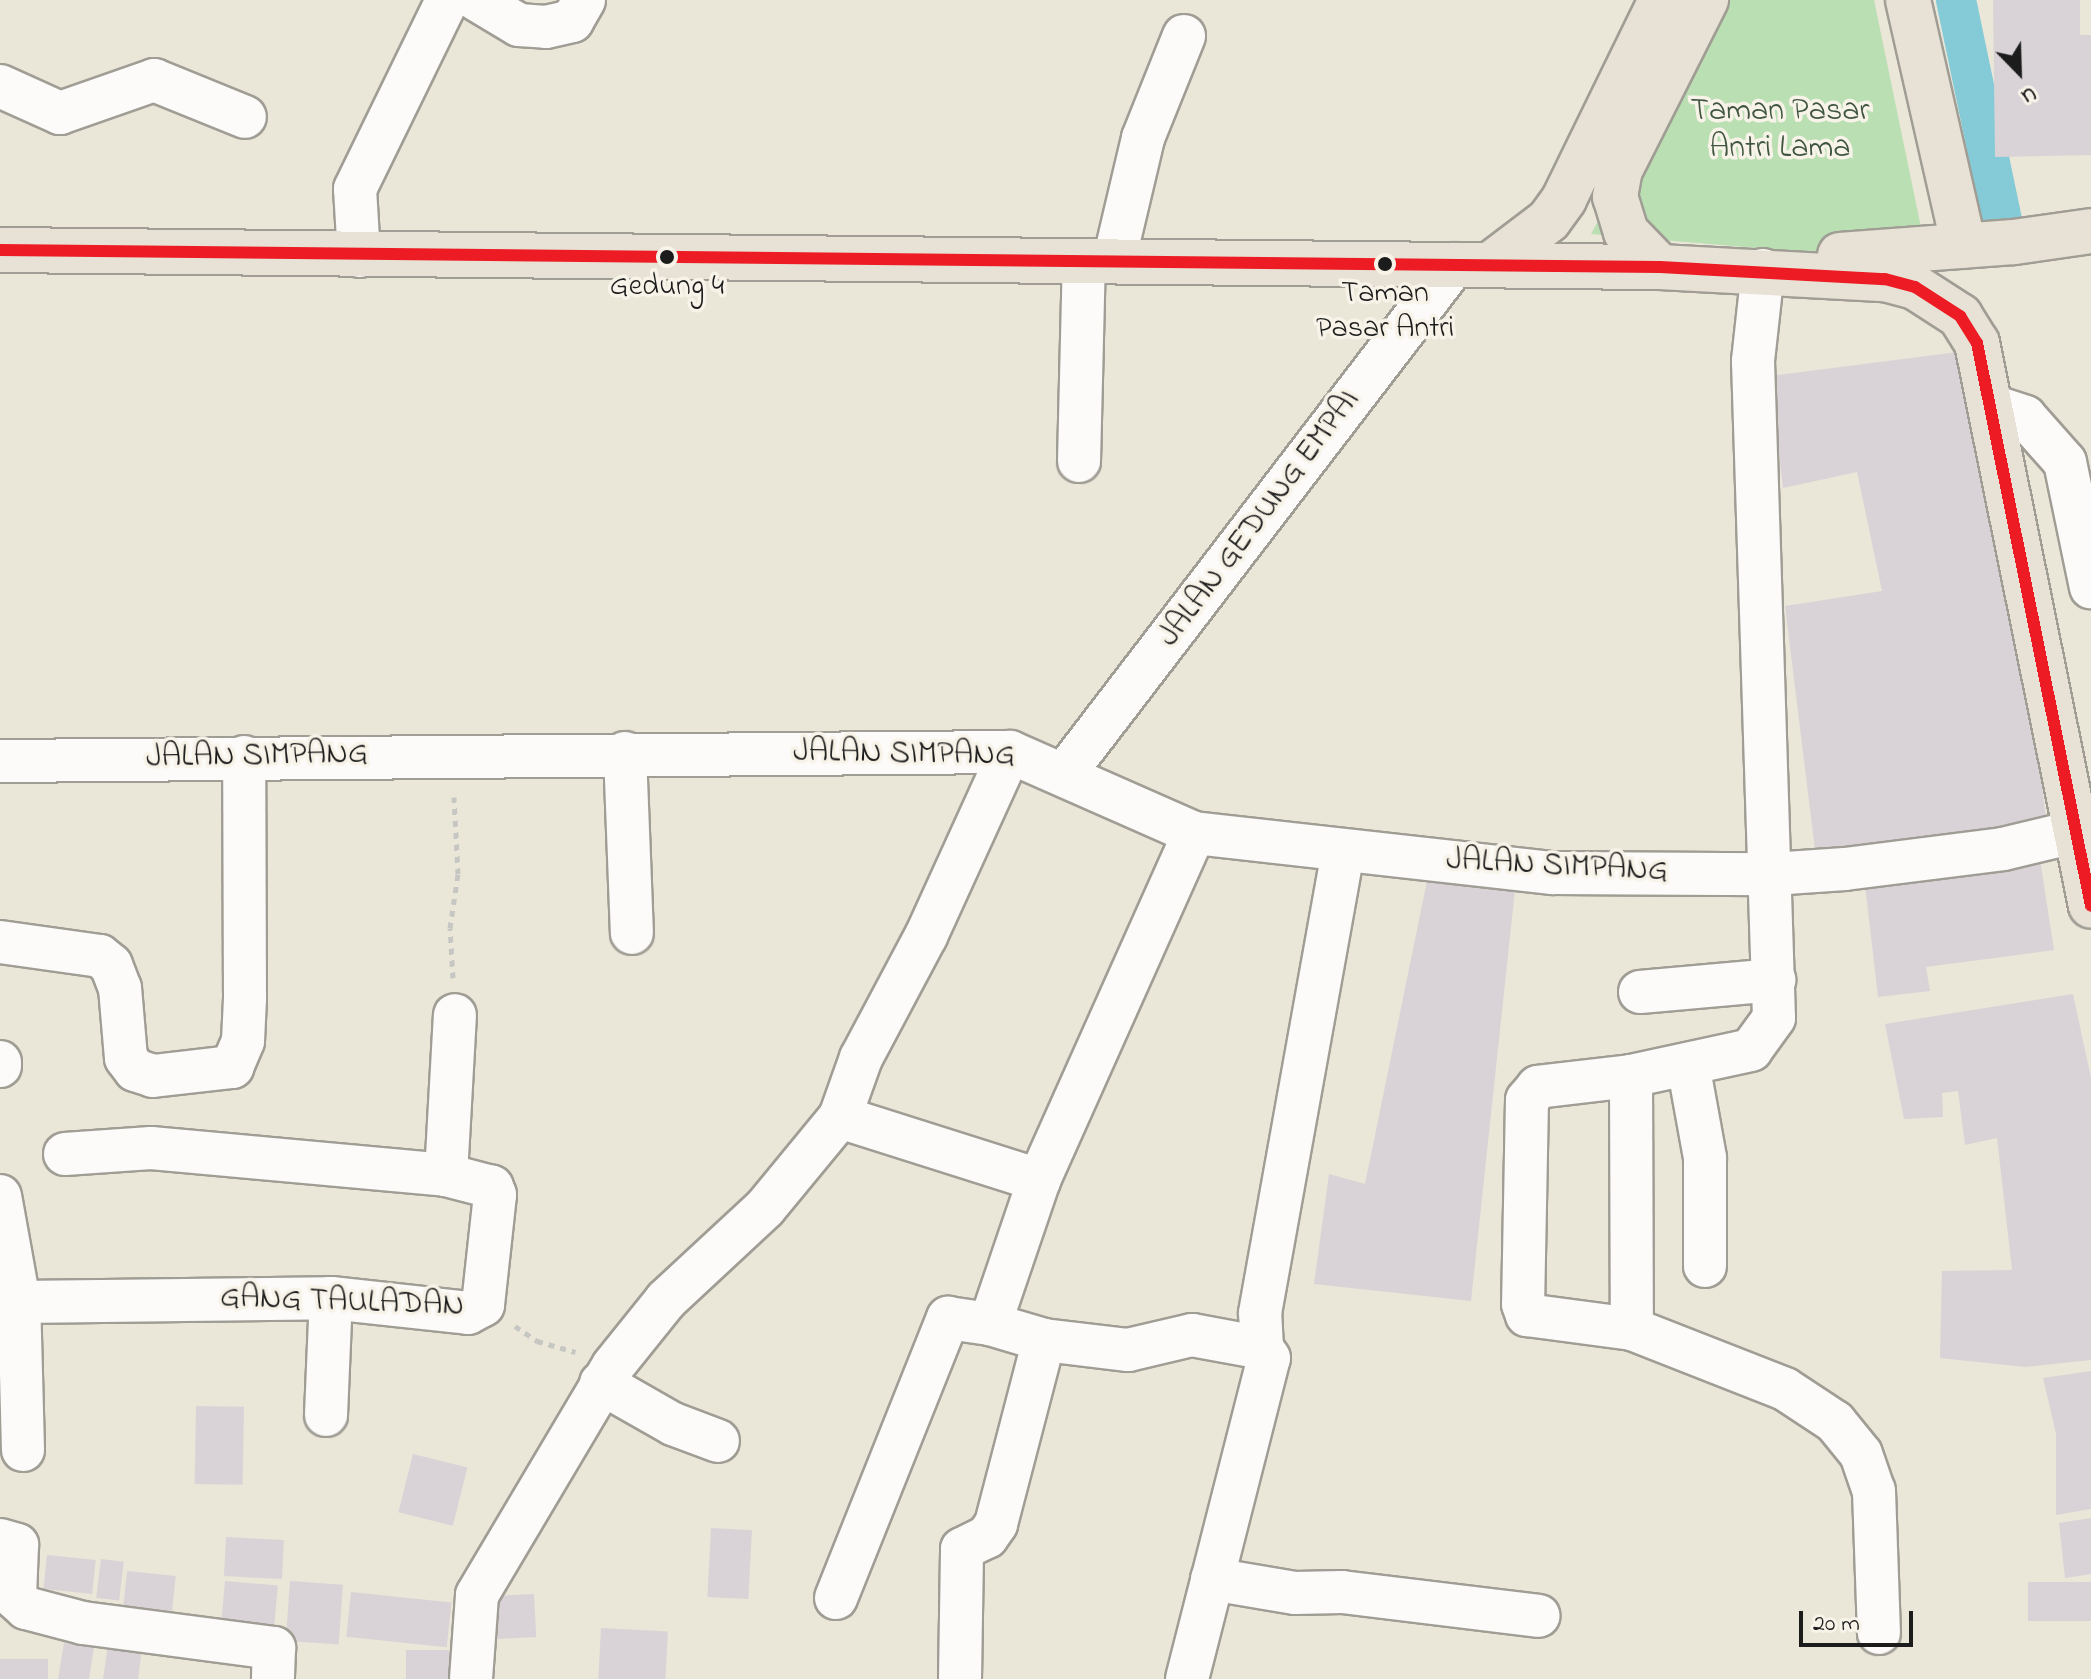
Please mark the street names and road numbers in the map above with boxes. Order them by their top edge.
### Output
street label: JALAN GEDUNG EMPAI [1151,383,1369,655]
street label: JALAN SIMPANG [793,734,1015,776]
street label: JALAN SIMPANG [146,736,368,778]
street label: JALAN SIMPANG [1445,842,1669,892]
street label: GANG TAULADAN [219,1280,465,1326]

